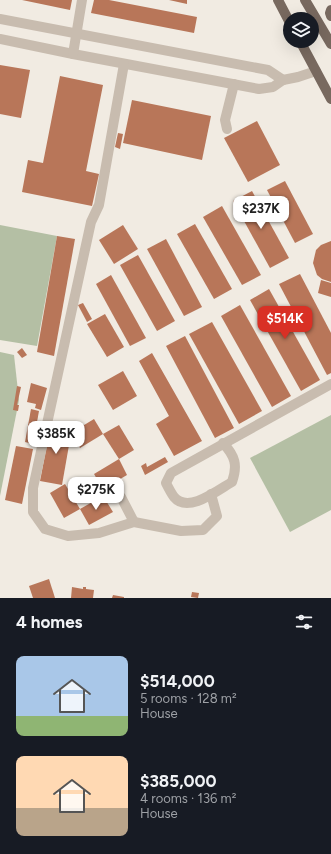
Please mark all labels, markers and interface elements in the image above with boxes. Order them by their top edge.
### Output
map controls [283,12,319,48]
button: layers [283,12,319,48]
pin: $237K [233,196,289,230]
text: $237K [242,201,280,216]
pin: $514K [257,306,313,340]
text: $514K [266,311,304,326]
pin: $385K [28,421,84,455]
text: $385K [37,426,75,441]
pin: $275K [68,477,124,511]
text: $275K [77,482,115,497]
icon: filters [293,611,315,633]
text: 4 homes [16,612,83,632]
text: $514,000 [140,671,215,691]
icon: home [48,672,96,720]
text: 5 rooms · 128 m² [140,691,237,706]
text: House [140,706,178,721]
text: $385,000 [140,771,217,791]
icon: home [48,772,96,820]
text: 4 rooms · 136 m² [140,791,236,806]
text: House [140,806,178,821]

